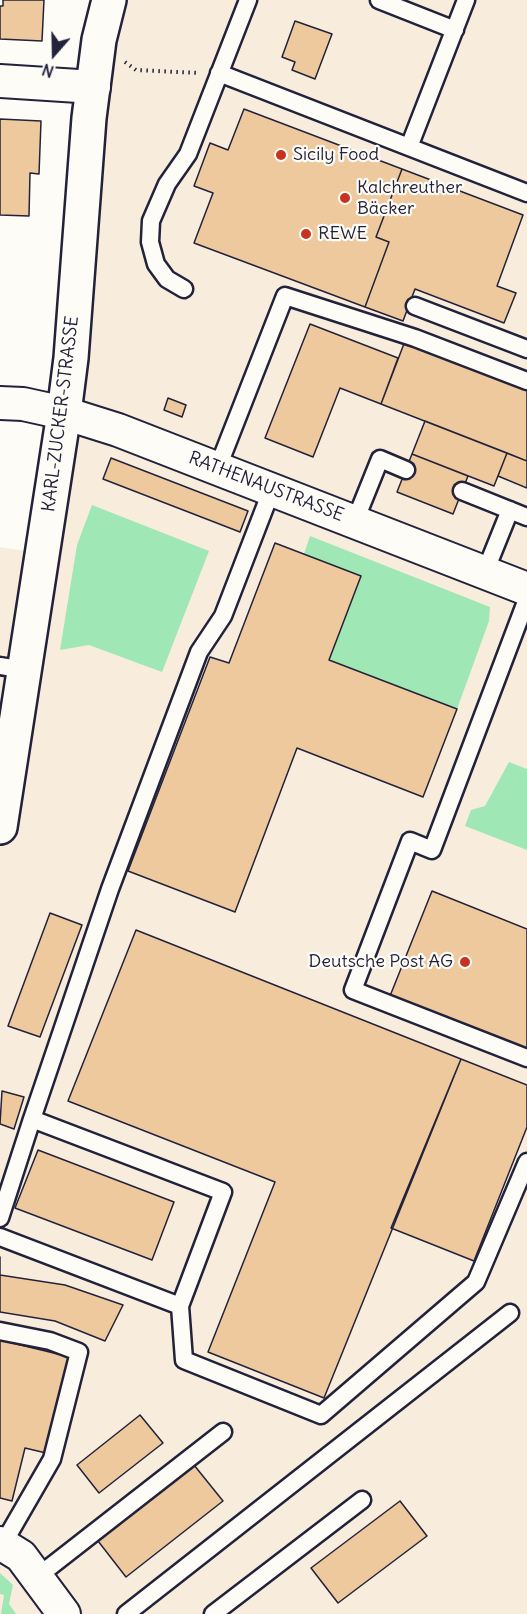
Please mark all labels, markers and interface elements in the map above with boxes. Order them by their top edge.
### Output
north arrow [24,24,84,84]
text: N [39,60,56,82]
place label: Sicily Food [293,144,379,166]
marker: Sicily Food [274,148,288,162]
place label: Kalchreuther Bäcker [357,177,462,219]
marker: Kalchreuther Bäcker [338,191,352,205]
place label: REWE [318,223,367,245]
marker: REWE [299,227,313,241]
street label: KARL-ZUCKER-STRASSE [38,315,84,513]
street label: RATHENAUSTRASSE [185,447,347,527]
place label: Deutsche Post AG [309,951,453,973]
marker: Deutsche Post AG [458,955,472,969]

